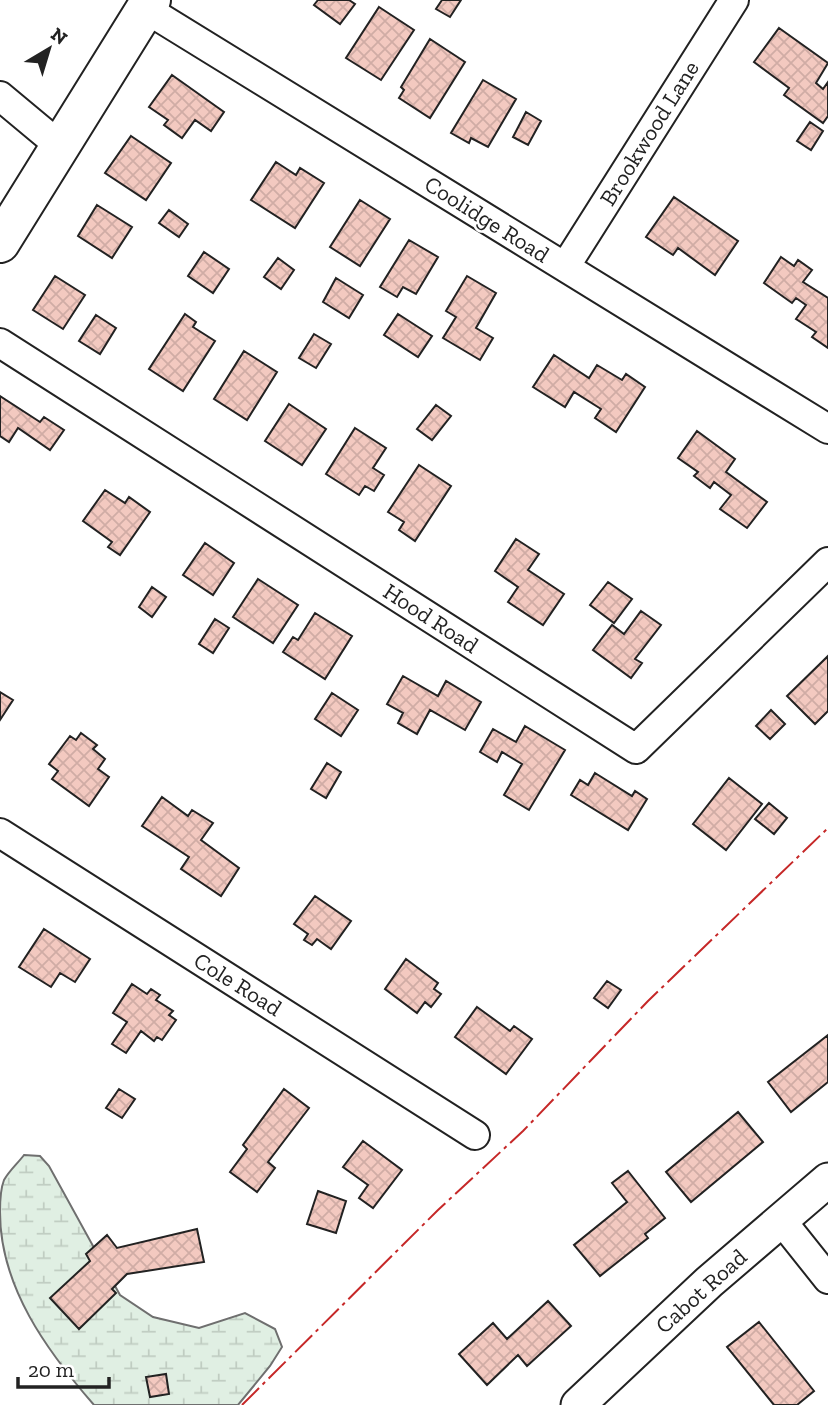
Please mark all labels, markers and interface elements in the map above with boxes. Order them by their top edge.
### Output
north arrow [14,14,84,84]
text: N [46,22,72,50]
street label: Brookwood Lane [593,55,705,211]
street label: Coolidge Road [419,170,555,269]
street label: Hood Road [378,577,484,659]
street label: Cole Road [189,946,287,1022]
street label: Cabot Road [650,1242,753,1339]
scale bar [18,1346,108,1390]
text: 20 m [28,1357,74,1382]

